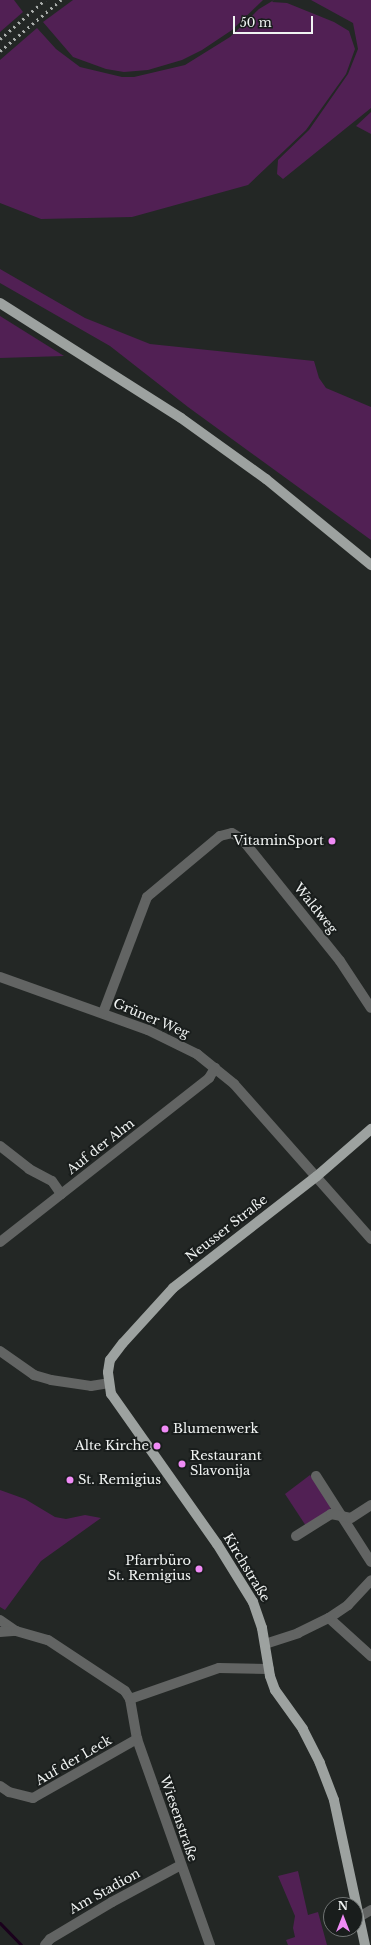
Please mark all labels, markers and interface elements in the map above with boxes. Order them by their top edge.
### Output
scale bar [235,8,315,34]
text: 50 m [240,15,272,30]
place label: VitaminSport [233,833,324,849]
marker: VitaminSport [327,836,337,846]
street label: Waldweg [290,881,340,937]
street label: Grüner Weg [110,996,192,1042]
street label: Auf der Alm [64,1116,138,1178]
street label: Neusser Straße [183,1192,271,1266]
place label: Blumenwerk [173,1421,259,1437]
marker: Blumenwerk [160,1424,170,1434]
place label: Alte Kirche [75,1438,149,1454]
marker: Alte Kirche [152,1441,162,1451]
place label: Restaurant Slavonija [190,1449,262,1480]
marker: Restaurant Slavonija [177,1459,187,1469]
place label: St. Remigius [78,1472,161,1488]
marker: St. Remigius [65,1475,75,1485]
street label: Kirchstraße [219,1531,273,1605]
place label: Pfarrbüro St. Remigius [108,1554,191,1585]
marker: Pfarrbüro St. Remigius [194,1564,204,1574]
street label: Auf der Leck [33,1733,115,1789]
street label: Wiesenstraße [156,1774,200,1864]
street label: Am Stadion [67,1866,143,1918]
north arrow [323,1897,363,1937]
text: N [338,1899,348,1913]

